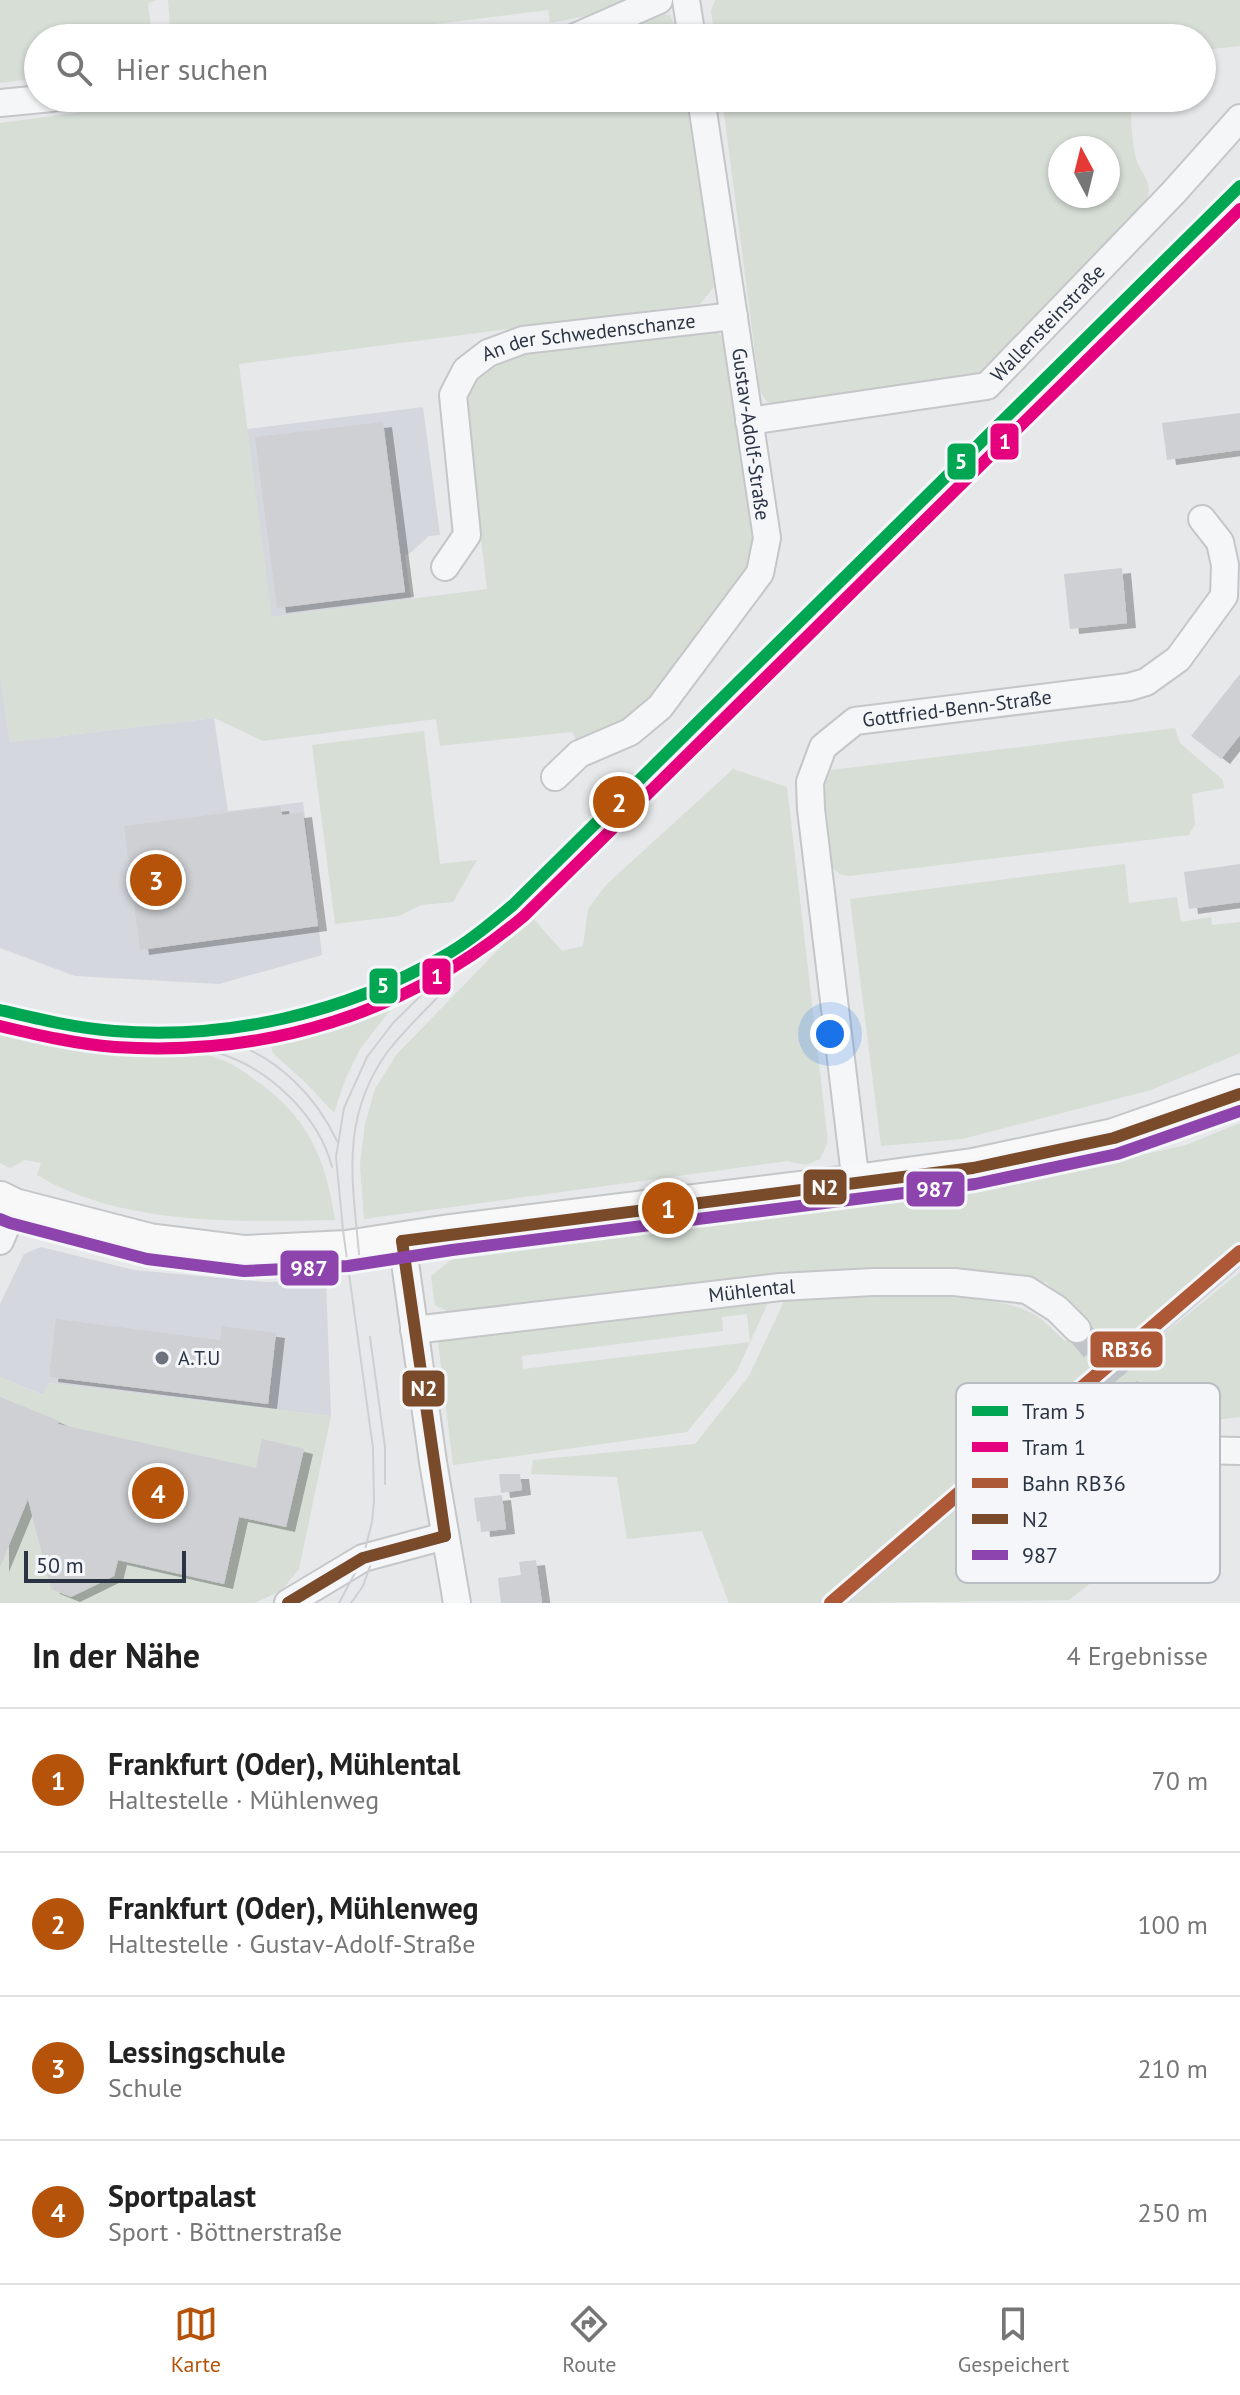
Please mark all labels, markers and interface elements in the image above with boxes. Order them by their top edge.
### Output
search box [24,24,1216,112]
icon: search [52,46,96,90]
text: Hier suchen [116,49,268,88]
north arrow [1048,136,1120,208]
street label: Wallensteinstraße [985,259,1110,387]
street label: An der Schwedenschanze [478,307,697,367]
street label: Gustav-Adolf-Straße [726,346,776,522]
line badge: 1 [989,422,1020,461]
text: 1 [999,427,1011,455]
line badge: 5 [946,442,977,481]
text: 5 [955,447,967,475]
street label: Gottfried-Benn-Straße [861,684,1053,733]
pin: 2 [593,772,645,832]
pin: 3 [130,850,182,910]
line badge: 1 [421,957,452,996]
text: 1 [431,962,443,990]
line badge: 5 [368,967,399,1005]
text: 5 [377,971,389,999]
your location [810,1014,850,1054]
line badge: N2 [802,1168,848,1206]
line badge: 987 [905,1170,966,1208]
text: N2 [812,1173,838,1201]
text: 987 [916,1175,954,1203]
pin: 1 [642,1178,694,1238]
line badge: 987 [279,1249,340,1287]
text: 987 [290,1254,328,1282]
street label: Mühlental [707,1273,796,1308]
line badge: RB36 [1089,1330,1164,1369]
text: RB36 [1101,1335,1153,1363]
place label: A.T.U [178,1345,220,1371]
marker: A.T.U [153,1349,171,1367]
line badge: N2 [401,1369,446,1408]
text: N2 [411,1374,437,1402]
legend [956,1383,1220,1583]
text: Tram 5 [1022,1397,1086,1425]
text: Tram 1 [1022,1433,1086,1461]
pin: 4 [132,1463,184,1523]
text: Bahn RB36 [1022,1469,1126,1497]
text: N2 [1022,1505,1049,1533]
text: 987 [1022,1541,1058,1569]
scale bar [24,1547,186,1583]
text: 50 m [36,1551,84,1579]
text: In der Nähe [32,1633,200,1677]
text: 4 Ergebnisse [1067,1639,1208,1672]
text: Frankfurt (Oder), Mühlental [108,1744,460,1783]
text: 1 [51,1764,65,1797]
text: 70 m [1152,1764,1208,1797]
text: Haltestelle · Mühlenweg [108,1783,379,1816]
text: Frankfurt (Oder), Mühlenweg [108,1888,479,1927]
text: 2 [51,1908,65,1941]
text: 100 m [1137,1908,1208,1941]
text: Haltestelle · Gustav-Adolf-Straße [108,1927,475,1960]
text: Lessingschule [108,2032,286,2071]
text: 3 [51,2052,65,2085]
text: 210 m [1137,2052,1208,2085]
text: Schule [108,2071,183,2104]
text: Sportpalast [108,2176,256,2215]
text: 4 [51,2196,65,2229]
text: 250 m [1137,2196,1208,2229]
text: Sport · Böttnerstraße [108,2215,342,2248]
tab: Karte [171,2302,221,2378]
tab: Route [562,2302,616,2378]
tab: Gespeichert [958,2302,1069,2378]

